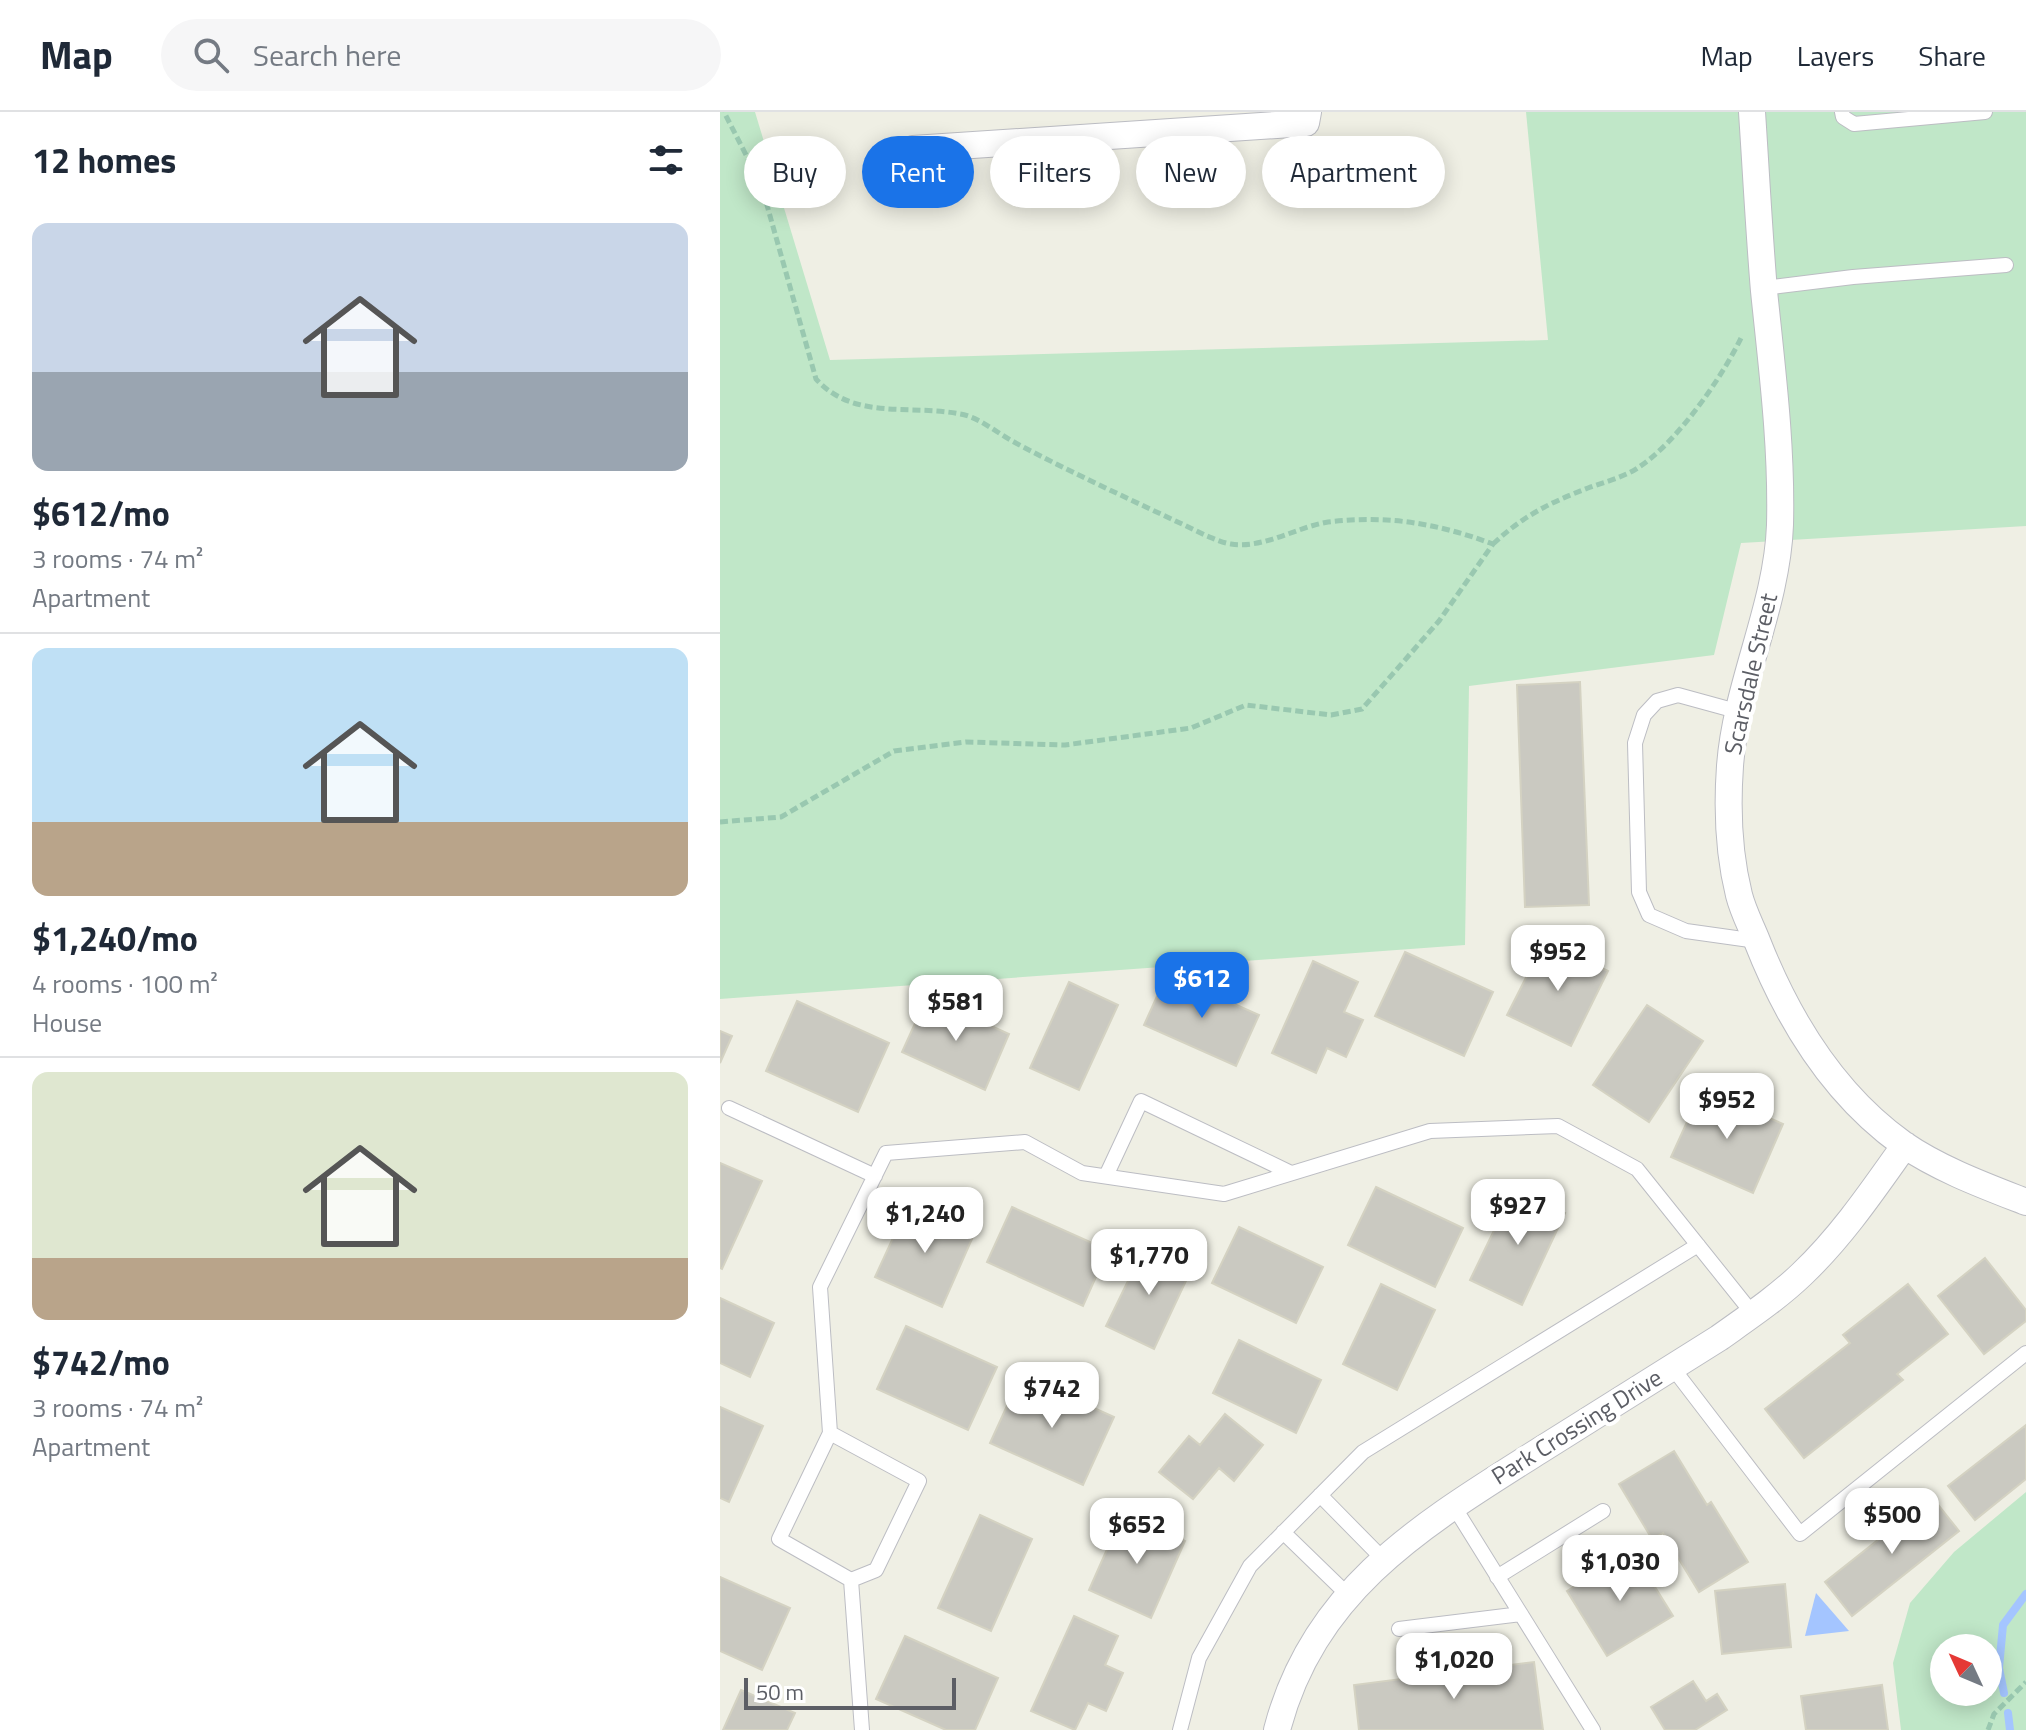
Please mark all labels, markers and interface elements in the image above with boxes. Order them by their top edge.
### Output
search box [161,19,721,91]
text: Map [40,26,113,84]
text: Search here [253,32,402,78]
icon: search [189,33,233,77]
text: Map [1700,34,1753,77]
text: Layers [1797,34,1874,77]
text: Share [1918,34,1986,77]
text: 12 homes [32,134,176,186]
chip: Buy [744,136,846,208]
chip: Rent [862,136,974,208]
chip: Filters [990,136,1120,208]
chip: New [1136,136,1246,208]
chip: Apartment [1262,136,1445,208]
icon: filters [644,138,688,182]
icon: home [288,275,432,419]
text: $612/mo [32,487,170,539]
text: 3 rooms · 74 m² [32,539,203,578]
text: Apartment [32,578,150,617]
street label: Scarsdale Street [1714,589,1786,758]
icon: home [288,700,432,844]
text: $1,240/mo [32,912,198,964]
pin: $952 [1511,925,1605,993]
text: $952 [1529,931,1587,970]
pin: $612 [1155,952,1249,1020]
text: $612 [1173,958,1231,997]
text: 4 rooms · 100 m² [32,964,218,1003]
pin: $581 [909,975,1003,1043]
text: $581 [927,981,985,1020]
text: House [32,1003,102,1042]
pin: $952 [1680,1073,1774,1141]
text: $952 [1698,1079,1756,1118]
icon: home [288,1124,432,1268]
pin: $927 [1471,1179,1565,1247]
text: $927 [1489,1185,1547,1224]
pin: $1,240 [860,1187,990,1255]
text: $1,240 [885,1193,965,1232]
pin: $1,770 [1084,1229,1214,1297]
text: $1,770 [1109,1235,1189,1274]
text: $742/mo [32,1336,170,1388]
street label: Park Crossing Drive [1484,1359,1669,1493]
pin: $742 [1005,1362,1099,1430]
text: $742 [1023,1368,1081,1407]
text: 3 rooms · 74 m² [32,1388,203,1427]
text: Apartment [32,1427,150,1466]
pin: $500 [1845,1488,1939,1556]
text: $500 [1863,1494,1921,1533]
pin: $652 [1090,1498,1184,1566]
text: $652 [1108,1504,1166,1543]
pin: $1,030 [1555,1535,1685,1603]
text: $1,030 [1580,1541,1660,1580]
pin: $1,020 [1389,1633,1519,1701]
north arrow [1930,1634,2002,1706]
map controls [1930,1634,2002,1706]
text: $1,020 [1414,1639,1494,1678]
scale bar [744,1674,956,1710]
text: 50 m [756,1675,804,1709]

